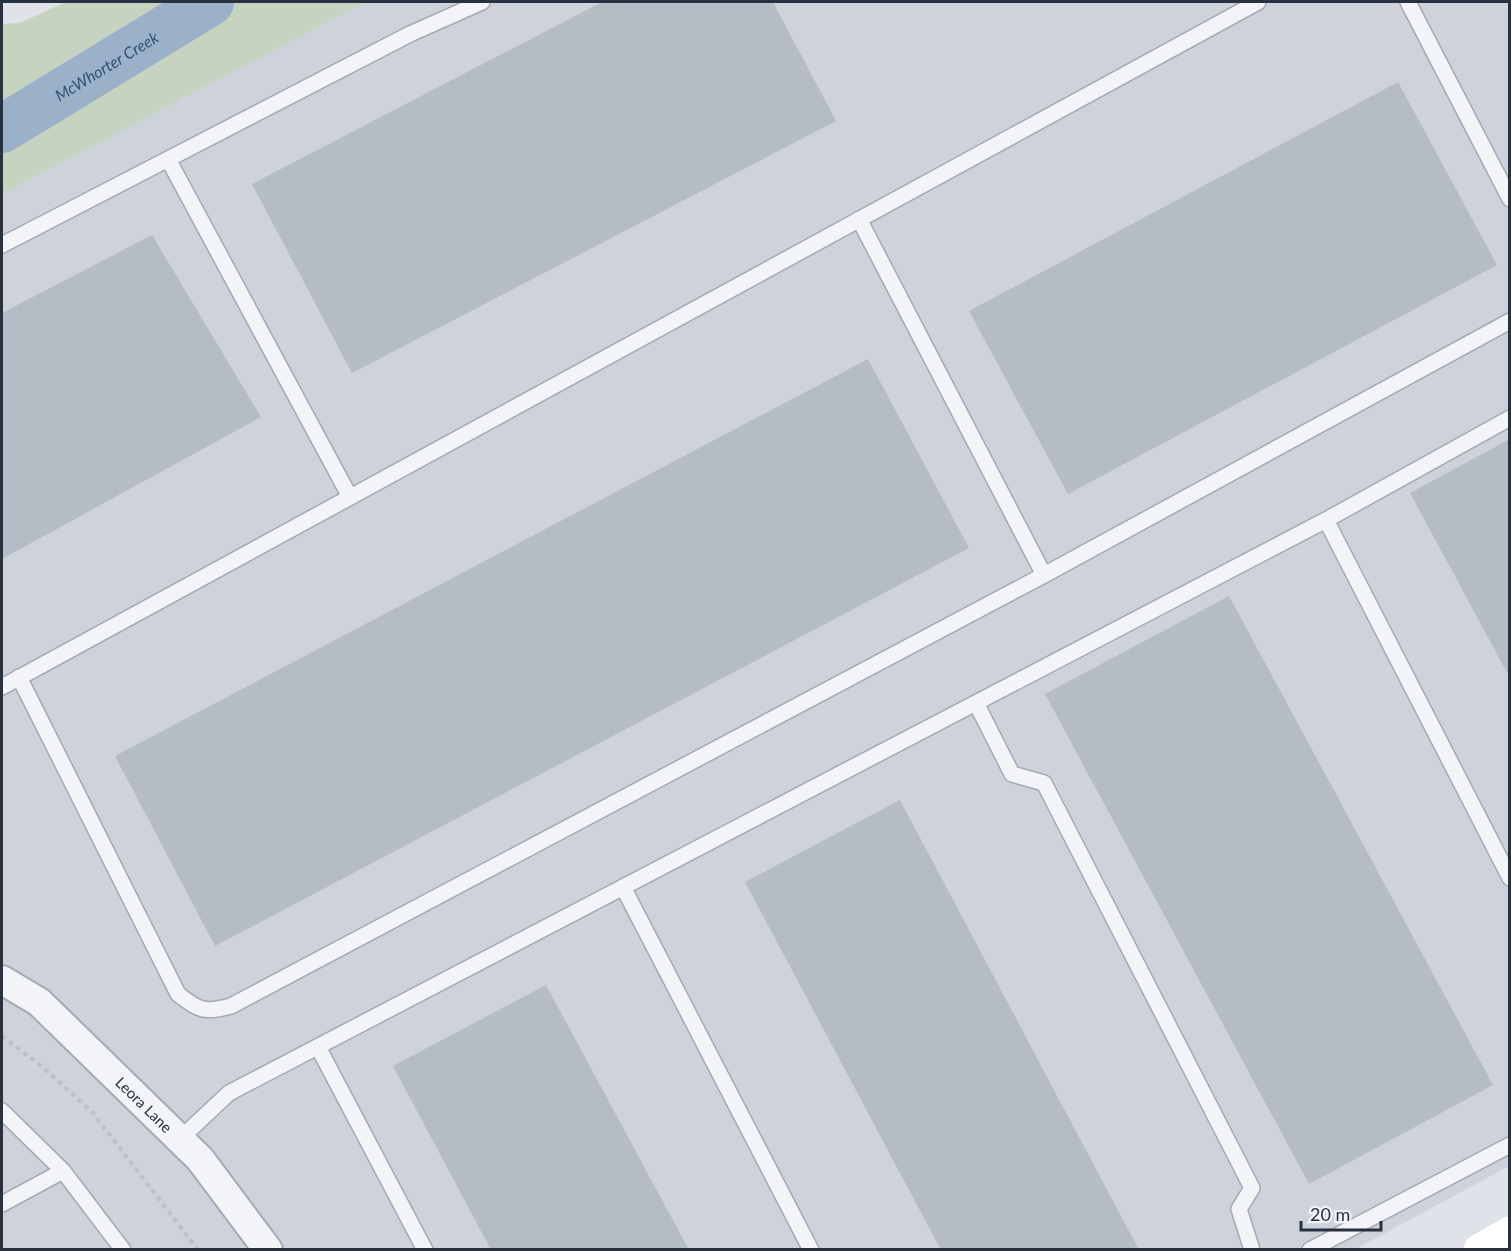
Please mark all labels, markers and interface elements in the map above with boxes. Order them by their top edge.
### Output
water label: McWhorter Creek [51,26,162,104]
street label: Leora Lane [112,1073,176,1136]
scale bar [1301,1194,1380,1232]
text: 20 m [1310,1203,1350,1225]

